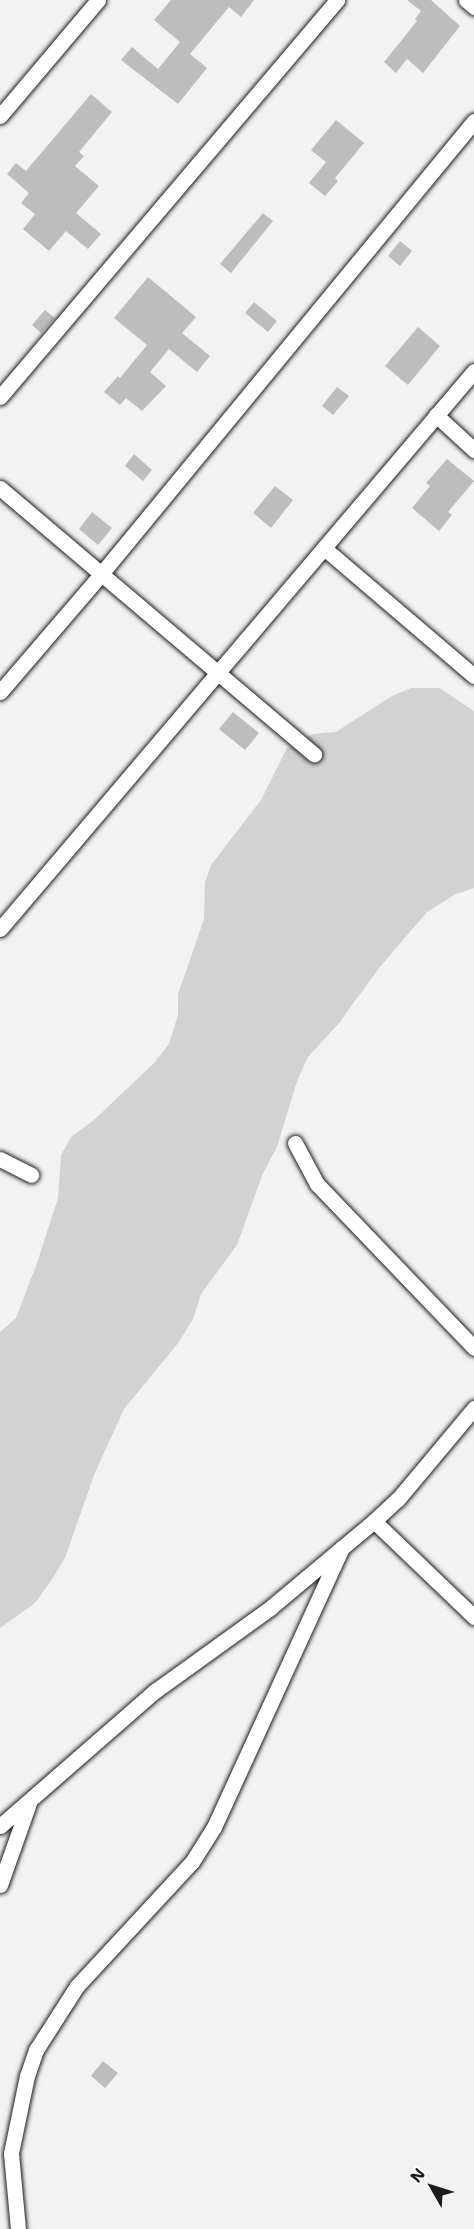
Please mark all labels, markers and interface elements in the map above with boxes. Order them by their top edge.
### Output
north arrow [402,2157,462,2217]
text: N [405,2164,430,2187]

